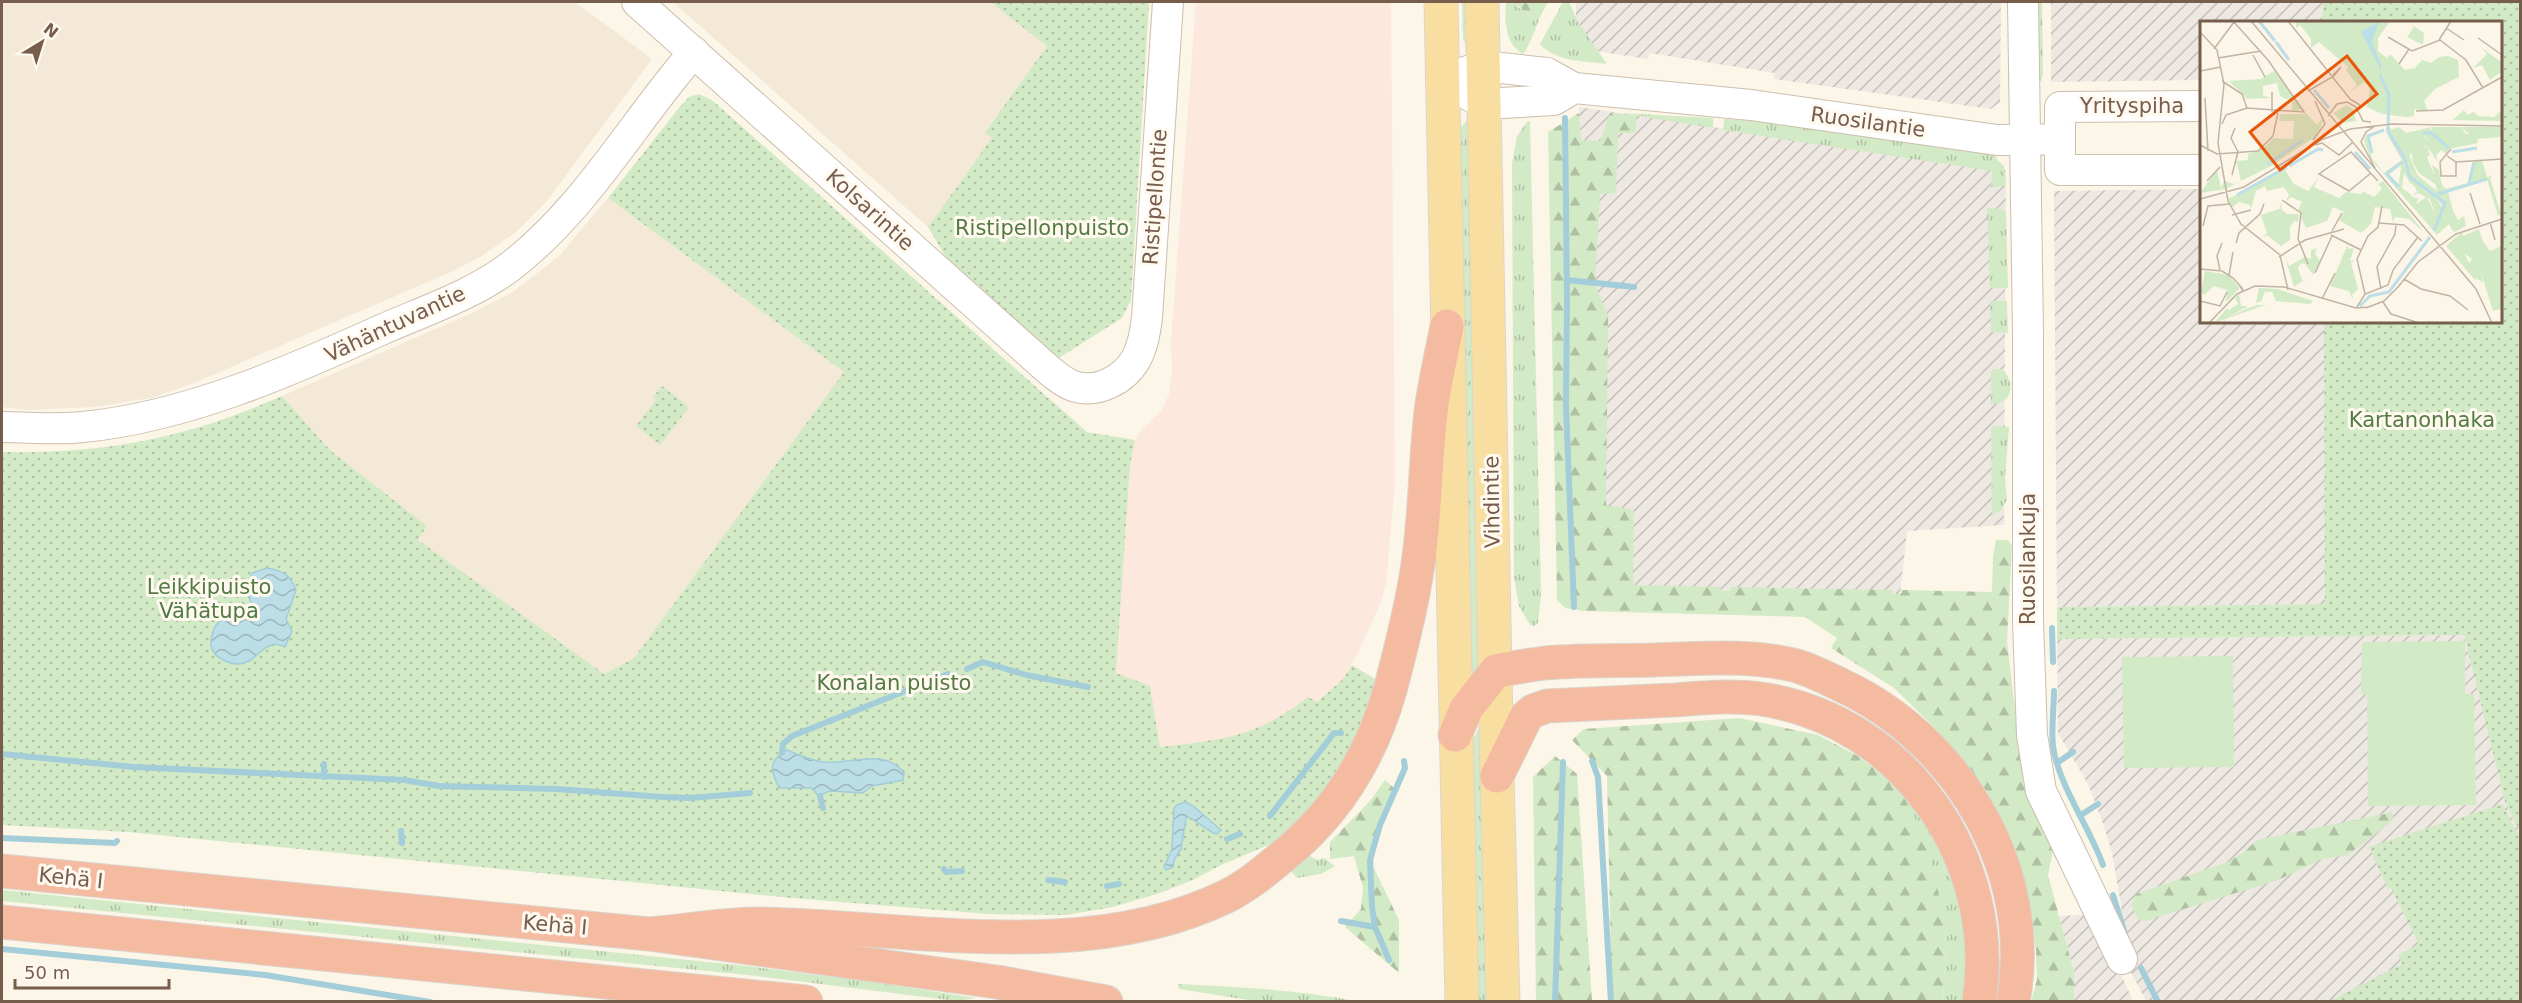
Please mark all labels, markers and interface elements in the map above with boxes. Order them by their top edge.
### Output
north arrow [12,12,72,72]
text: N [40,19,62,42]
inset map [2200,21,2501,322]
street label: Yrityspiha [2079,94,2184,118]
street label: Ruosilantie [1809,102,1927,142]
street label: Ristipellontie [1138,128,1172,266]
street label: Kolsarintie [821,164,919,256]
park label: Ristipellonpuisto [955,216,1129,240]
street label: Vähäntuvantie [321,281,469,367]
park label: Kartanonhaka [2349,408,2495,432]
street label: Vihdintie [1479,456,1505,548]
street label: Ruosilankuja [2016,493,2040,625]
park label: Leikkipuisto Vähätupa [147,575,271,623]
park label: Konalan puisto [817,671,971,695]
street label: Kehä I [38,863,104,893]
street label: Kehä I [522,910,588,940]
scale bar [15,952,170,990]
text: 50 m [24,962,70,983]

